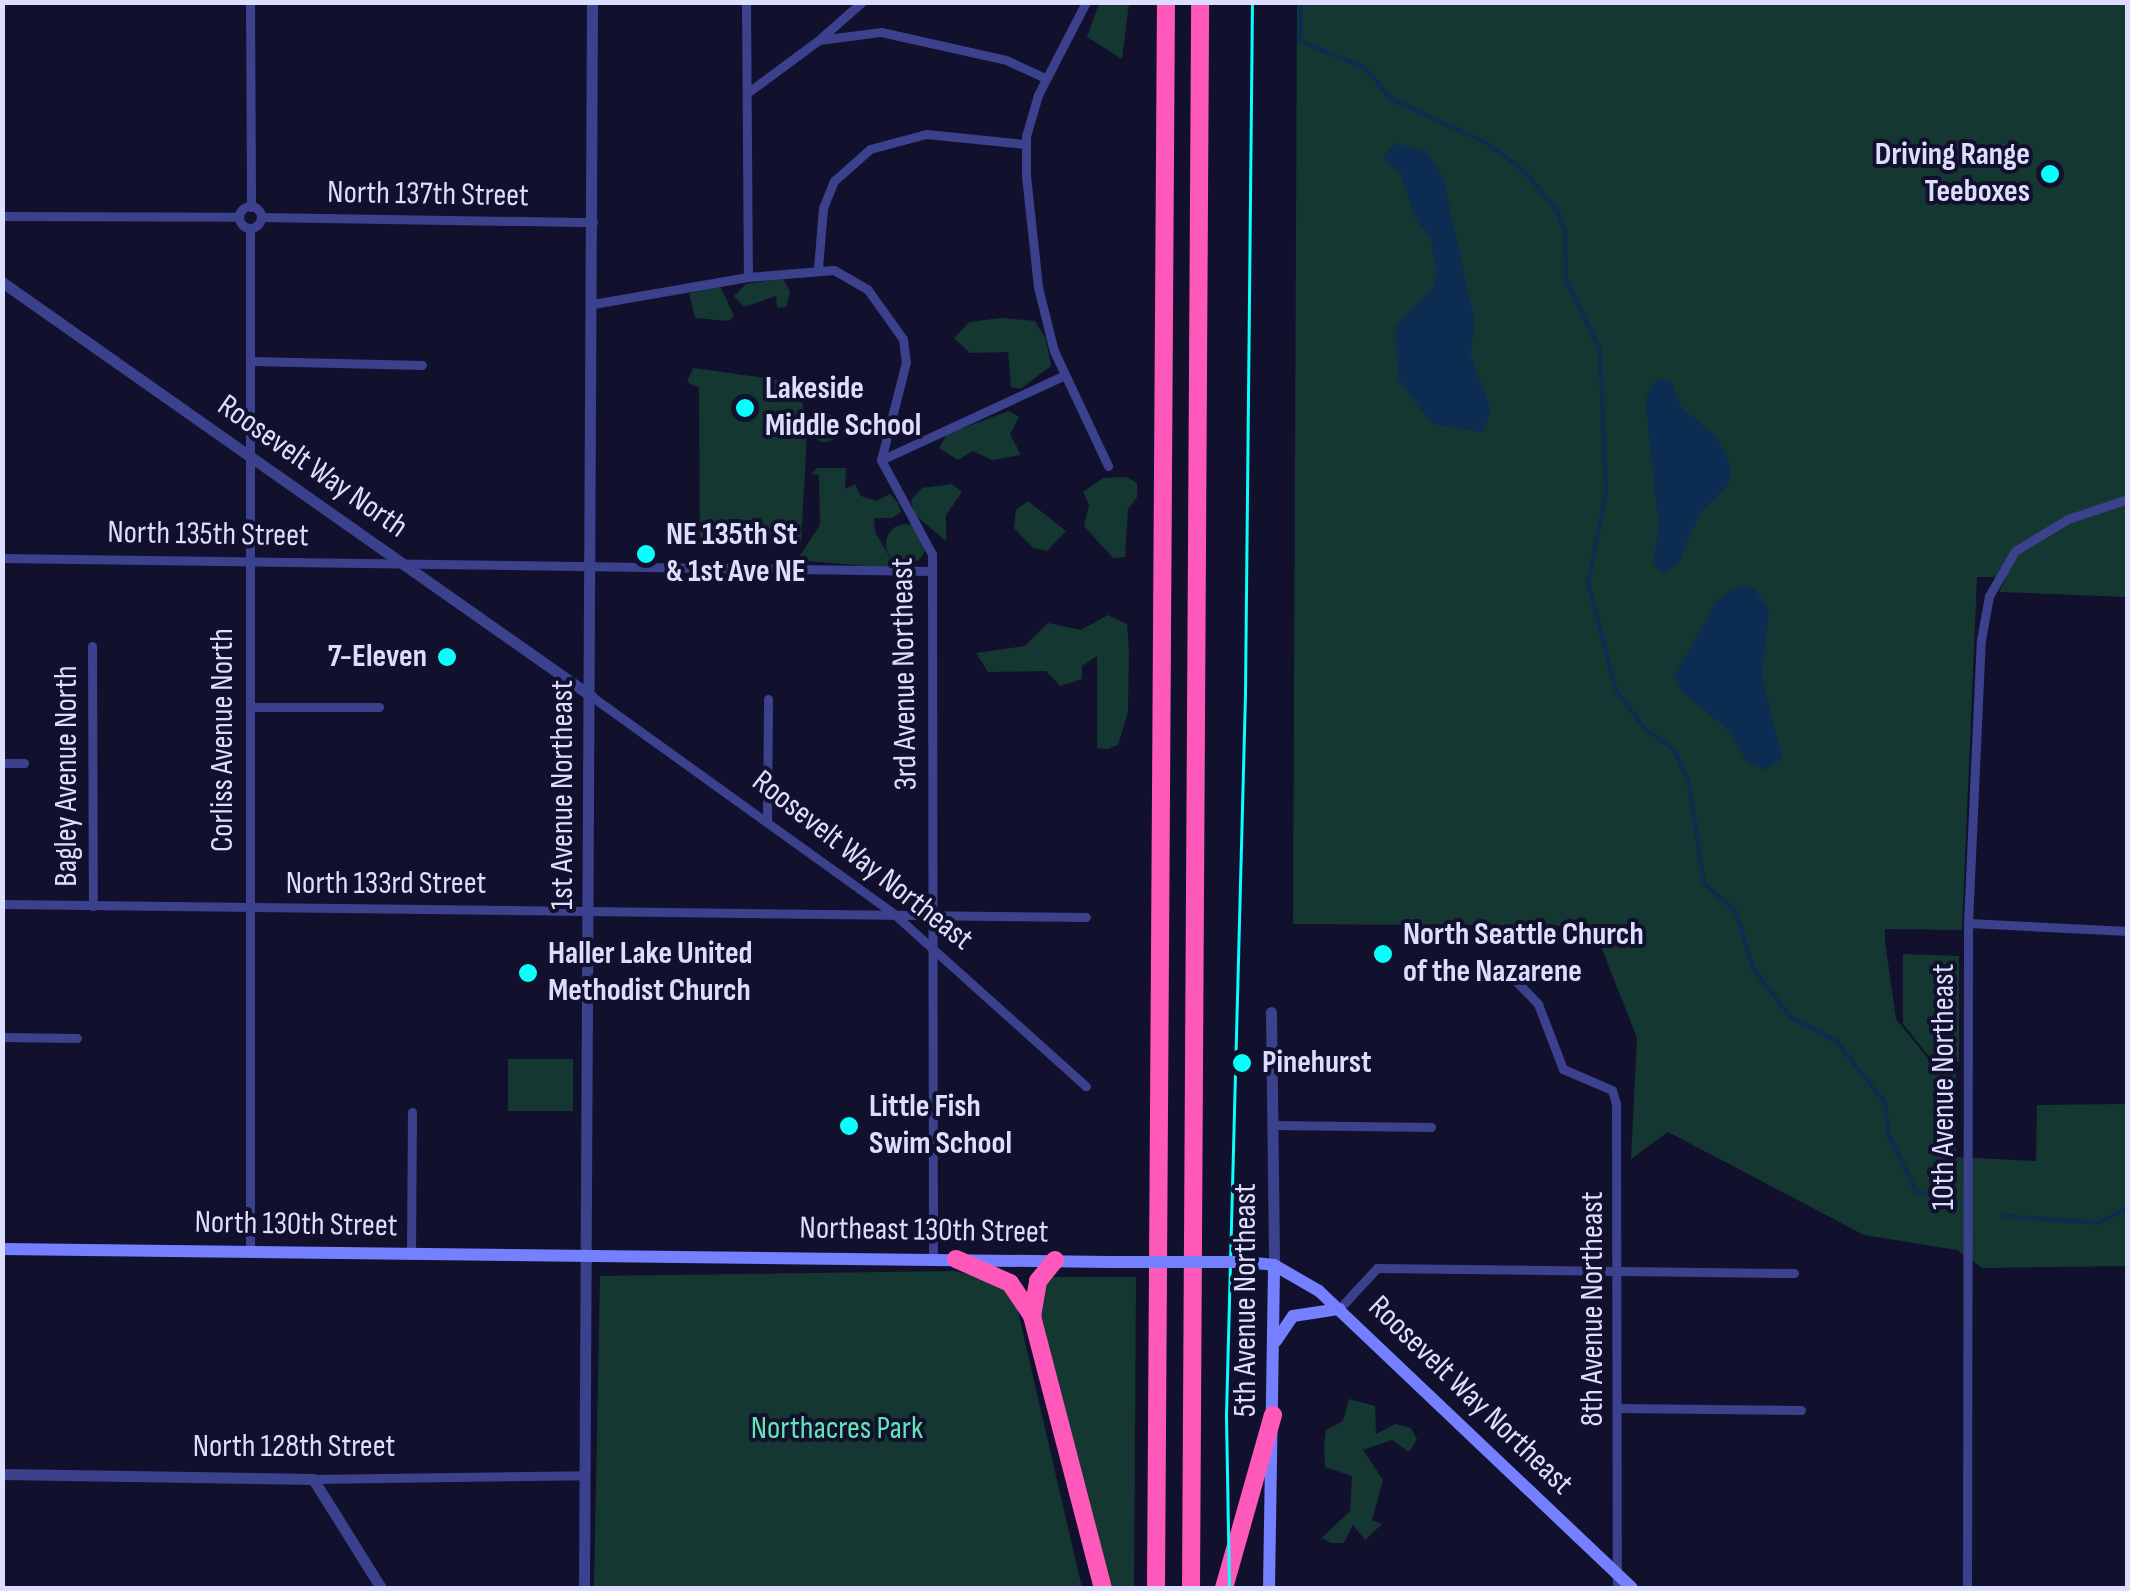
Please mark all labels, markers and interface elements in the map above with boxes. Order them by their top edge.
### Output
place label: Driving Range Teeboxes [1875,137,2030,212]
marker: Driving Range Teeboxes [2039,163,2061,185]
street label: North 137th Street [327,174,529,216]
place label: Lakeside Middle School [765,371,921,446]
street label: Roosevelt Way North [210,387,414,547]
marker: Lakeside Middle School [734,397,756,419]
street label: North 135th Street [107,514,309,556]
place label: NE 135th St & 1st Ave NE [666,517,806,592]
marker: NE 135th St & 1st Ave NE [635,543,657,565]
street label: 3rd Avenue Northeast [884,557,926,791]
street label: Corliss Avenue North [204,628,242,852]
place label: 7-Eleven [328,638,427,676]
marker: 7-Eleven [436,646,458,668]
street label: Bagley Avenue North [48,665,86,887]
street label: 1st Avenue Northeast [544,680,582,910]
street label: Roosevelt Way Northeast [744,763,980,959]
street label: North 133rd Street [286,865,486,903]
place label: North Seattle Church of the Nazarene [1403,917,1644,992]
place label: Haller Lake United Methodist Church [548,936,753,1011]
marker: North Seattle Church of the Nazarene [1372,943,1394,965]
marker: Haller Lake United Methodist Church [517,962,539,984]
street label: 10th Avenue Northeast [1925,964,1963,1210]
place label: Pinehurst [1262,1044,1372,1082]
marker: Pinehurst [1231,1052,1253,1074]
place label: Little Fish Swim School [869,1089,1012,1164]
marker: Little Fish Swim School [838,1115,860,1137]
street label: 5th Avenue Northeast [1227,1183,1265,1417]
street label: 8th Avenue Northeast [1574,1192,1612,1426]
street label: North 130th Street [194,1204,398,1246]
street label: Northeast 130th Street [799,1210,1049,1252]
street label: Roosevelt Way Northeast [1360,1289,1580,1503]
park label: Northacres Park [751,1410,923,1448]
street label: North 128th Street [193,1428,395,1466]

